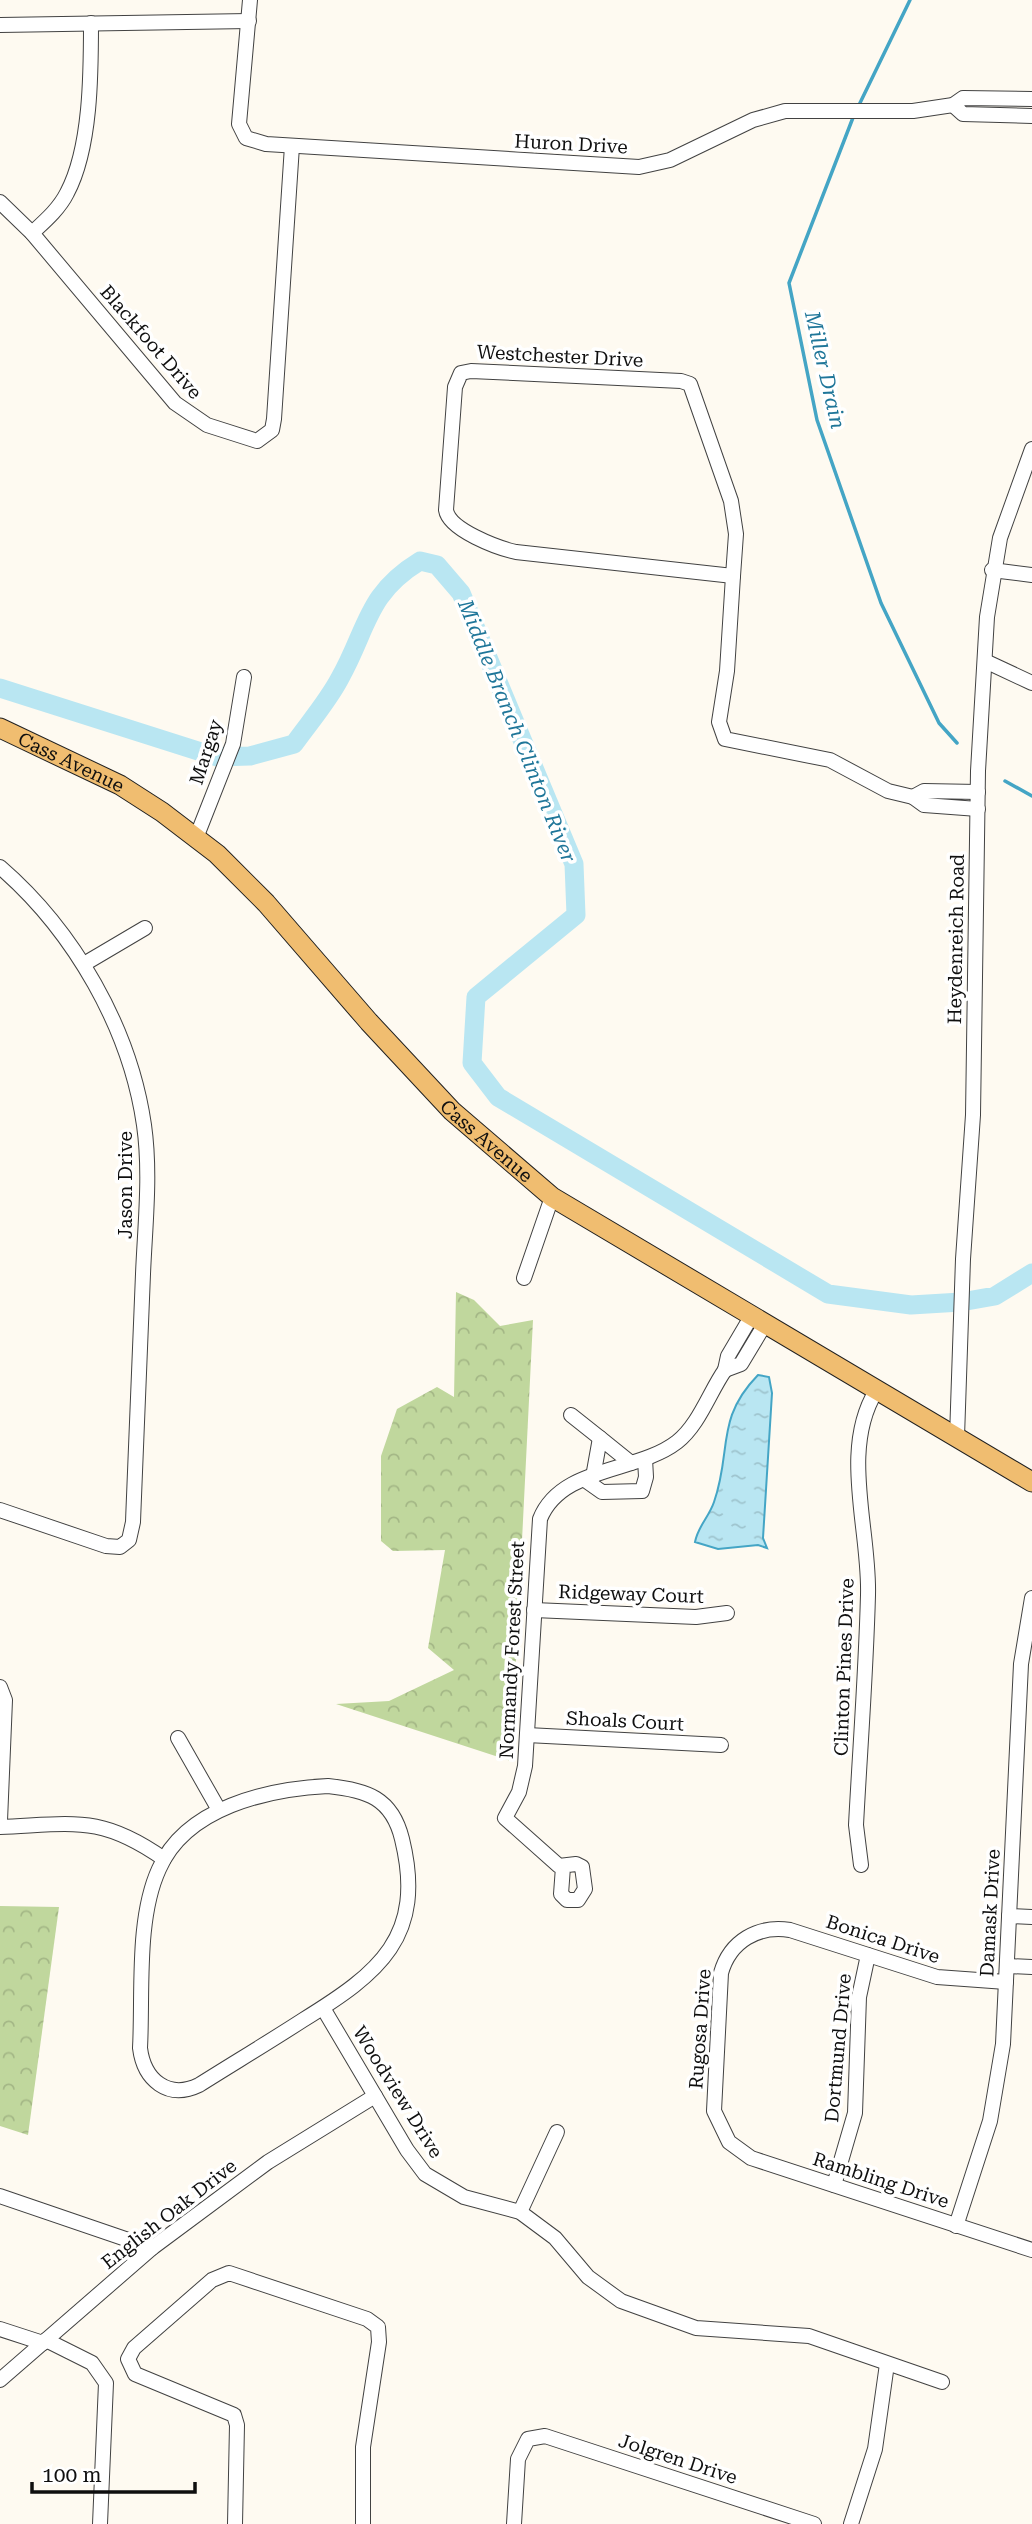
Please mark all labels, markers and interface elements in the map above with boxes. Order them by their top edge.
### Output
street label: Huron Drive [514,130,628,158]
street label: Blackfoot Drive [95,280,207,404]
water label: Miller Drain [800,308,850,431]
street label: Westchester Drive [476,340,644,372]
water label: Middle Branch Clinton River [453,595,581,866]
street label: Margay [185,716,228,788]
street label: Cass Avenue [15,727,128,797]
street label: Heydenreich Road [943,854,969,1024]
street label: Cass Avenue [436,1095,538,1187]
street label: Jason Drive [114,1131,137,1239]
street label: Normandy Forest Street [495,1540,529,1760]
street label: Clinton Pines Drive [829,1578,859,1756]
street label: Ridgeway Court [558,1580,704,1608]
street label: Shoals Court [565,1706,685,1736]
street label: Damask Drive [975,1848,1005,1978]
street label: Bonica Drive [823,1910,943,1968]
street label: Rugosa Drive [684,1968,716,2090]
street label: Dortmund Drive [820,1973,856,2123]
street label: Woodview Drive [348,2022,448,2162]
street label: Rambling Drive [810,2147,952,2213]
street label: English Oak Drive [97,2154,241,2274]
street label: Jolgren Drive [616,2429,740,2489]
scale bar [32,2450,194,2494]
text: 100 m [42,2463,102,2487]

